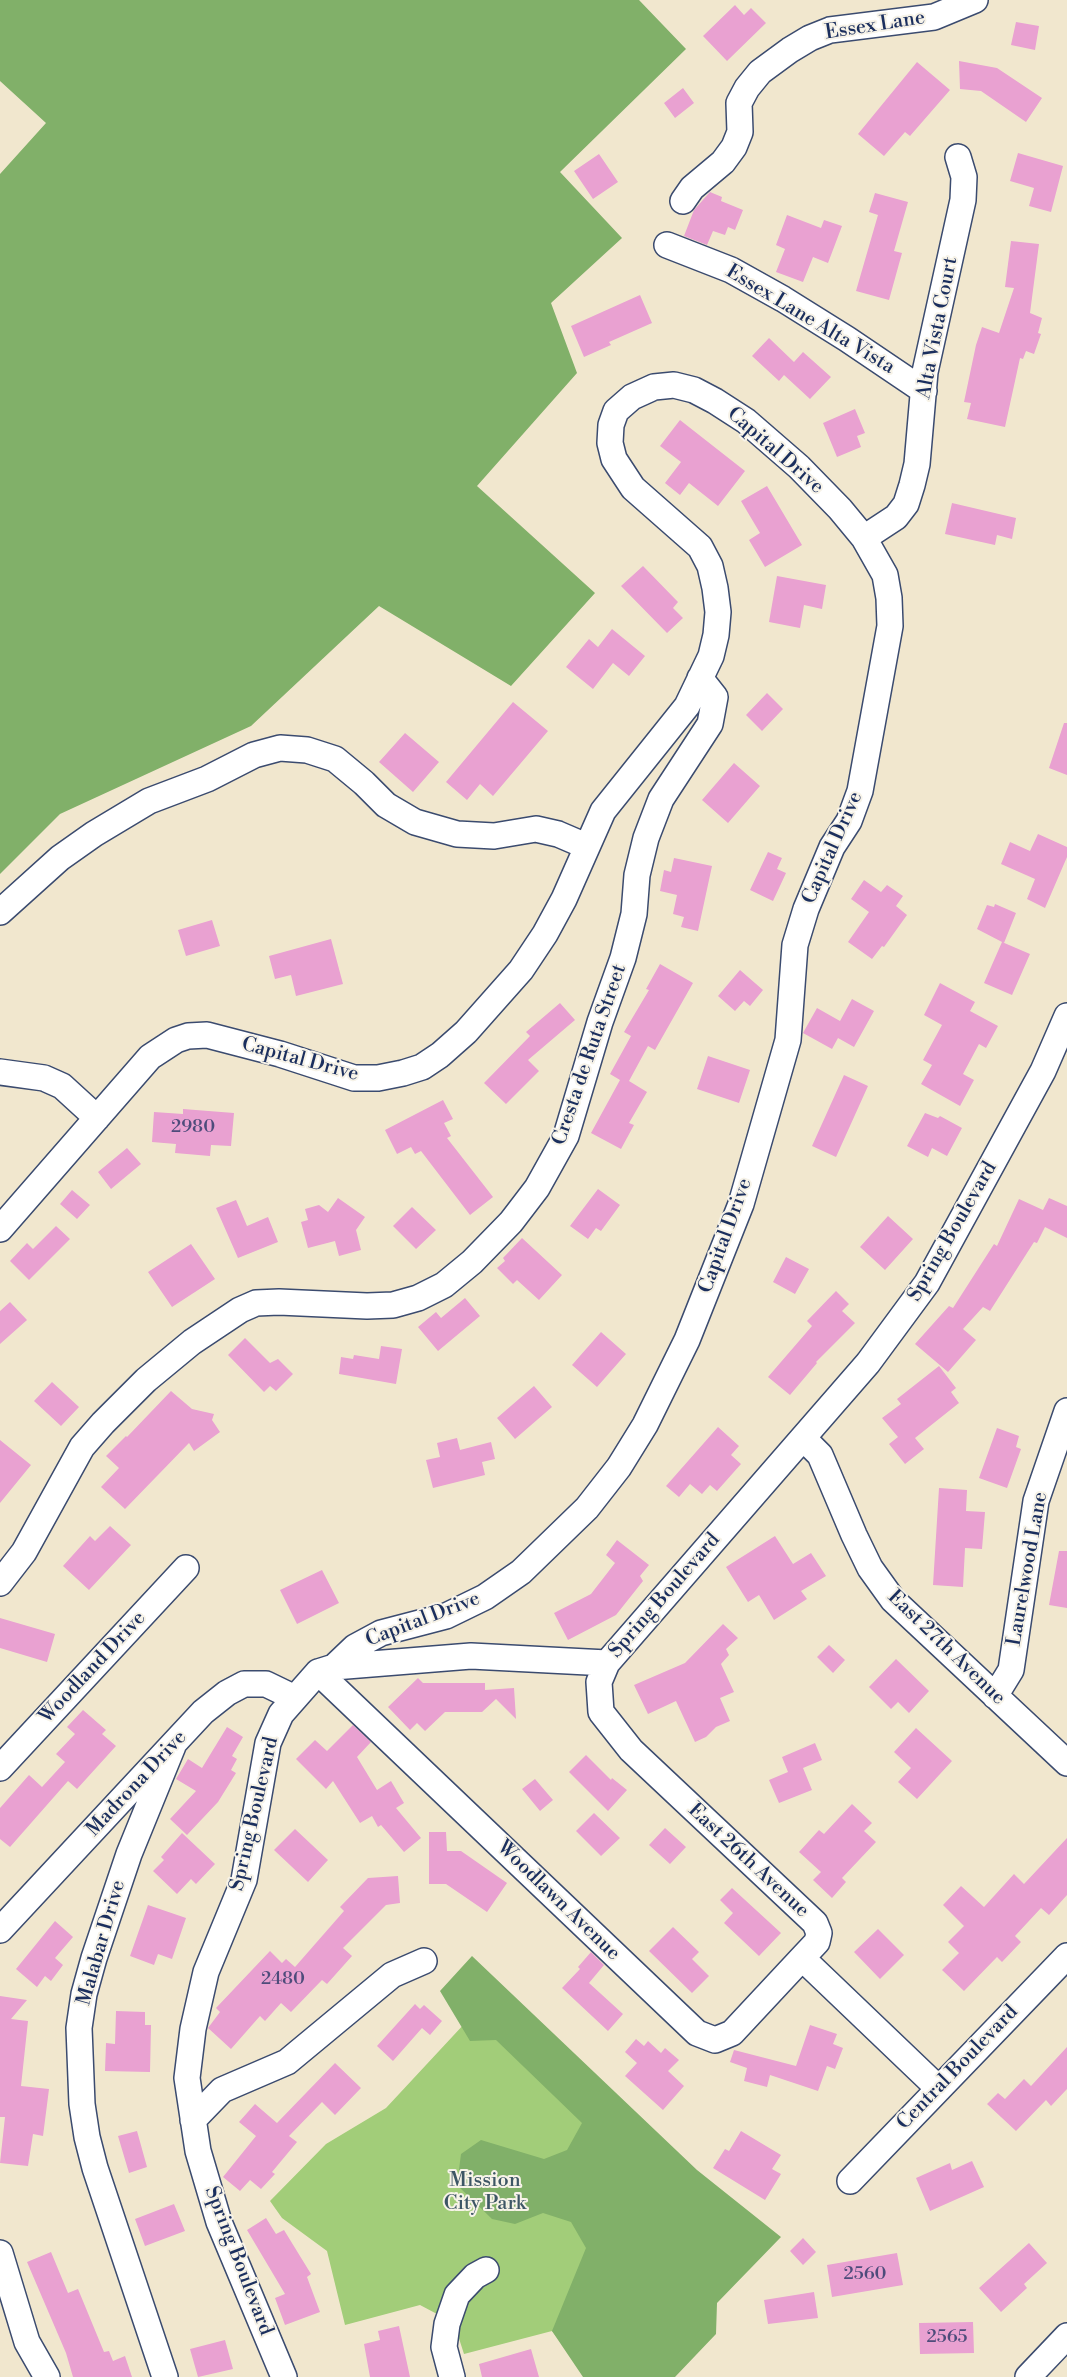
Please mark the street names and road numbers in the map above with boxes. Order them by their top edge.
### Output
street label: Essex Lane [823,6,927,46]
street label: Alta Vista Court [912,255,964,401]
street label: Essex Lane Alta Vista [721,260,899,380]
street label: Capital Drive [722,402,828,500]
street label: Capital Drive [798,788,868,908]
street label: Cresta de Ruta Street [548,961,632,1149]
street label: Capital Drive [239,1033,361,1087]
street label: Spring Boulevard [903,1158,1003,1306]
street label: Capital Drive [694,1175,758,1297]
street label: Laurelwood Lane [1003,1490,1053,1648]
street label: Spring Boulevard [604,1529,726,1663]
street label: East 27th Avenue [882,1586,1010,1710]
street label: Capital Drive [363,1587,483,1653]
street label: Woodland Drive [35,1607,151,1729]
street label: Madrona Drive [82,1726,192,1842]
street label: Spring Boulevard [226,1735,284,1893]
street label: East 26th Avenue [682,1799,814,1923]
street label: Woodlawn Avenue [491,1836,625,1966]
street label: Malabar Drive [73,1878,131,2008]
street label: Central Boulevard [892,2001,1024,2135]
street label: Spring Boulevard [199,2183,277,2339]

